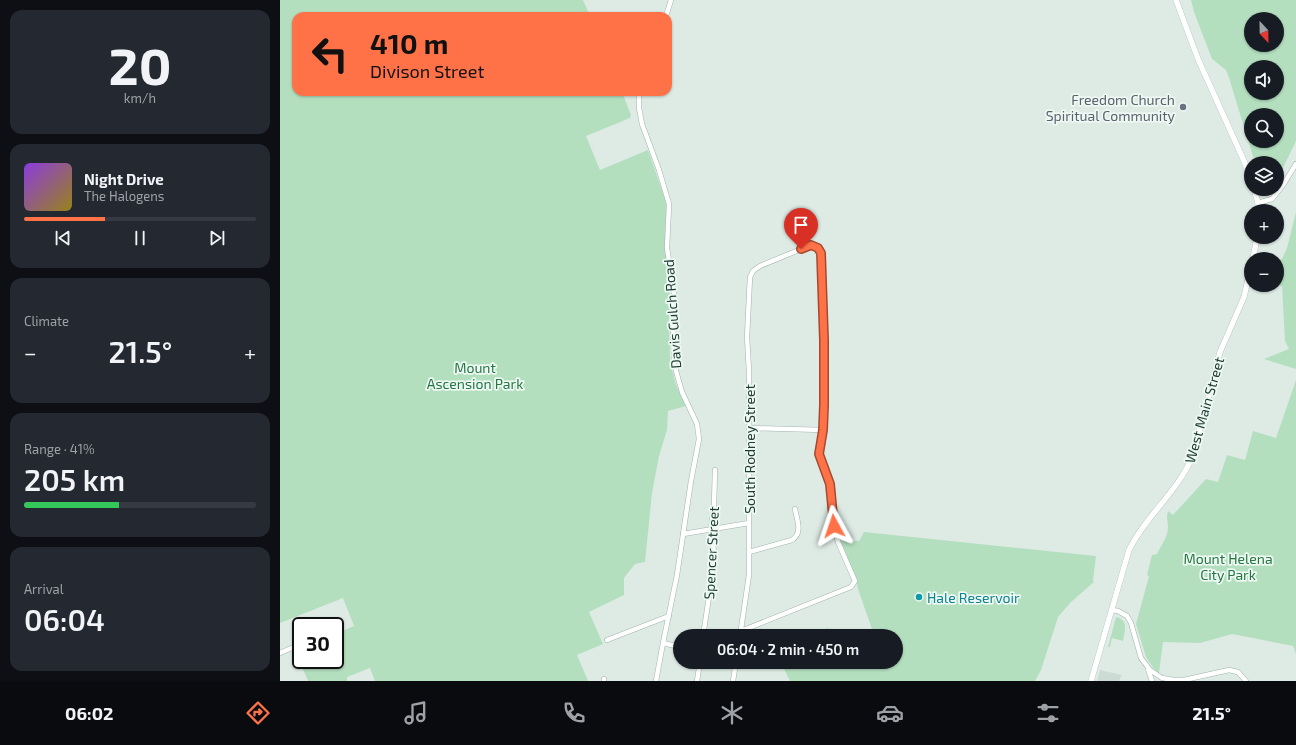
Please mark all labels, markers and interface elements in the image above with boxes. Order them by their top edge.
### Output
north arrow [1244,12,1284,52]
map controls [1244,12,1284,292]
text: 410 m [370,26,448,60]
icon: left [304,28,356,80]
text: 20 [108,33,172,95]
text: Divison Street [370,60,484,82]
button: sound [1244,60,1284,100]
text: km/h [124,90,156,106]
place label: Freedom Church Spiritual Community [1046,91,1176,124]
marker: Freedom Church Spiritual Community [1178,102,1188,112]
button: search [1244,108,1284,148]
button: layers [1244,156,1284,196]
text: Night Drive [84,170,164,188]
text: The Halogens [84,188,164,204]
button: + [1244,204,1284,244]
pin [784,208,818,249]
icon: arrive [790,214,812,236]
icon: previous [52,227,74,249]
icon: pause [129,227,151,249]
icon: next [206,227,228,249]
button: − [1244,252,1284,292]
street label: Davis Gulch Road [660,259,684,369]
text: Climate [24,313,69,329]
text: 21.5° [108,333,172,369]
text: − [24,339,37,365]
text: + [244,339,256,365]
street label: West Main Street [1181,355,1227,465]
park label: Mount Ascension Park [427,359,523,392]
street label: South Rodney Street [741,384,758,514]
text: Range · 41% [24,441,95,457]
text: 205 km [24,461,125,497]
position arrow [813,505,855,547]
street label: Spencer Street [700,506,722,600]
park label: Mount Helena City Park [1183,550,1273,583]
text: Arrival [24,581,64,597]
place label: Hale Reservoir [927,589,1020,606]
marker: Hale Reservoir [914,592,924,602]
text: 06:04 [24,601,105,637]
speed limit sign: 30 [292,617,344,669]
text: 06:04 · 2 min · 450 m [717,640,859,658]
icon: directions [244,699,272,727]
icon: music [402,699,430,727]
icon: phone [560,699,588,727]
icon: climate [718,699,746,727]
icon: car [876,699,904,727]
icon: filters [1034,699,1062,727]
text: 06:02 [65,702,113,724]
text: 21.5° [1192,702,1231,724]

